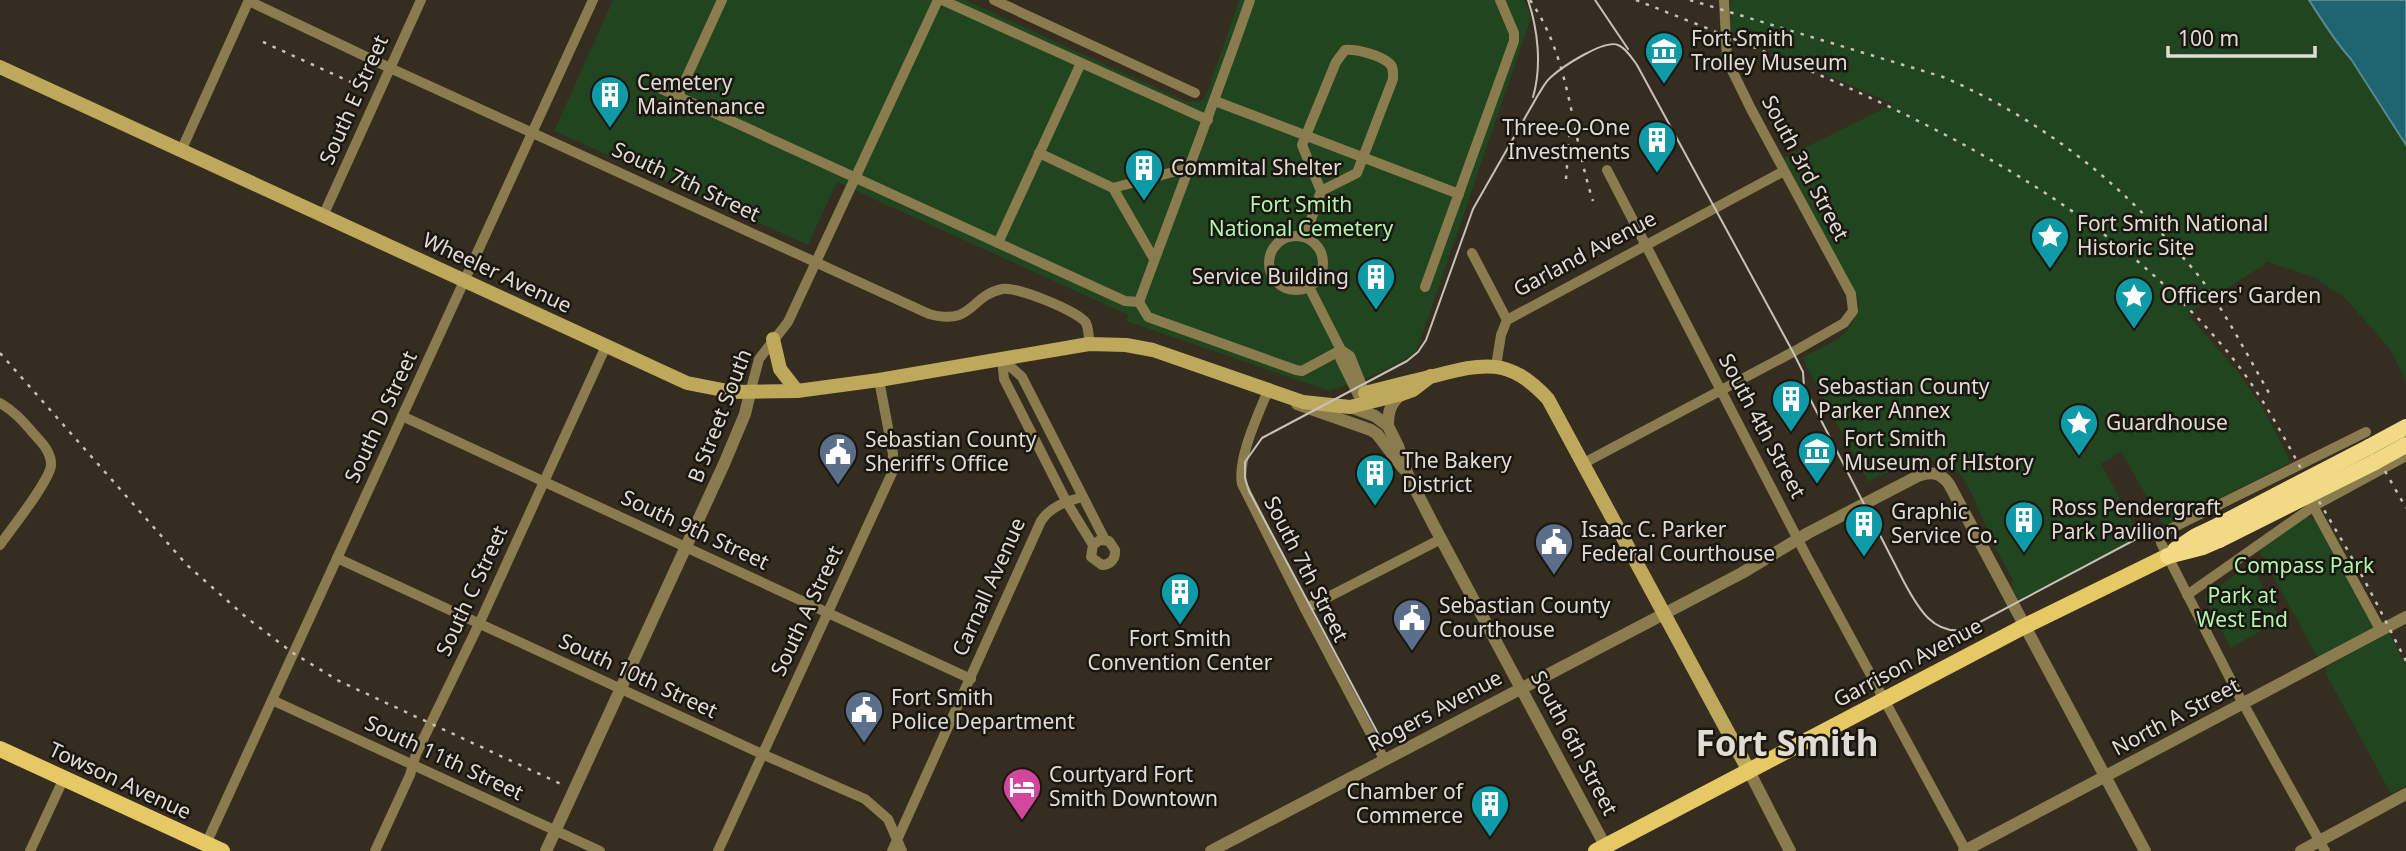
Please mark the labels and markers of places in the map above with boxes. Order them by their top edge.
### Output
place label: Fort Smith Trolley Museum [1691,24,1848,76]
museum icon: Fort Smith Trolley Museum [1643,30,1685,85]
place label: Cemetery Maintenance [637,68,765,120]
building icon: Cemetery Maintenance [589,74,631,129]
place label: Three-O-One Investments [1502,113,1630,165]
building icon: Three-O-One Investments [1636,119,1678,174]
building icon: Commital Shelter [1123,147,1165,202]
place label: Commital Shelter [1171,153,1342,181]
place label: Fort Smith National Historic Site [2077,209,2269,261]
place icon: Fort Smith National Historic Site [2029,215,2071,270]
building icon: Service Building [1355,256,1397,311]
place label: Service Building [1192,262,1349,290]
place icon: Officers' Garden [2113,275,2155,330]
place label: Officers' Garden [2161,281,2321,309]
place label: Sebastian County Parker Annex [1818,372,1990,424]
building icon: Sebastian County Parker Annex [1770,378,1812,433]
place icon: Guardhouse [2058,402,2100,457]
place label: Guardhouse [2106,408,2228,436]
place label: Fort Smith Museum of HIstory [1844,424,2034,476]
place label: Sebastian County Sheriff's Office [865,425,1037,477]
museum icon: Fort Smith Museum of HIstory [1796,430,1838,485]
public building icon: Sebastian County Sheriff's Office [817,431,859,486]
place label: The Bakery District [1402,446,1512,498]
building icon: The Bakery District [1354,452,1396,507]
place label: Ross Pendergraft Park Pavilion [2051,493,2221,545]
place label: Graphic Service Co. [1891,497,1998,549]
building icon: Ross Pendergraft Park Pavilion [2003,499,2045,554]
building icon: Graphic Service Co. [1843,503,1885,558]
place label: Isaac C. Parker Federal Courthouse [1581,515,1775,567]
public building icon: Isaac C. Parker Federal Courthouse [1533,521,1575,576]
building icon: Fort Smith Convention Center [1159,571,1201,626]
place label: Sebastian County Courthouse [1439,591,1611,643]
public building icon: Sebastian County Courthouse [1391,597,1433,652]
place label: Fort Smith Convention Center [1088,624,1273,676]
place label: Fort Smith Police Department [891,683,1075,735]
public building icon: Fort Smith Police Department [843,689,885,744]
place label: Courtyard Fort Smith Downtown [1049,760,1218,812]
hotel icon: Courtyard Fort Smith Downtown [1001,766,1043,821]
place label: Chamber of Commerce [1347,777,1465,829]
building icon: Chamber of Commerce [1469,783,1511,838]

